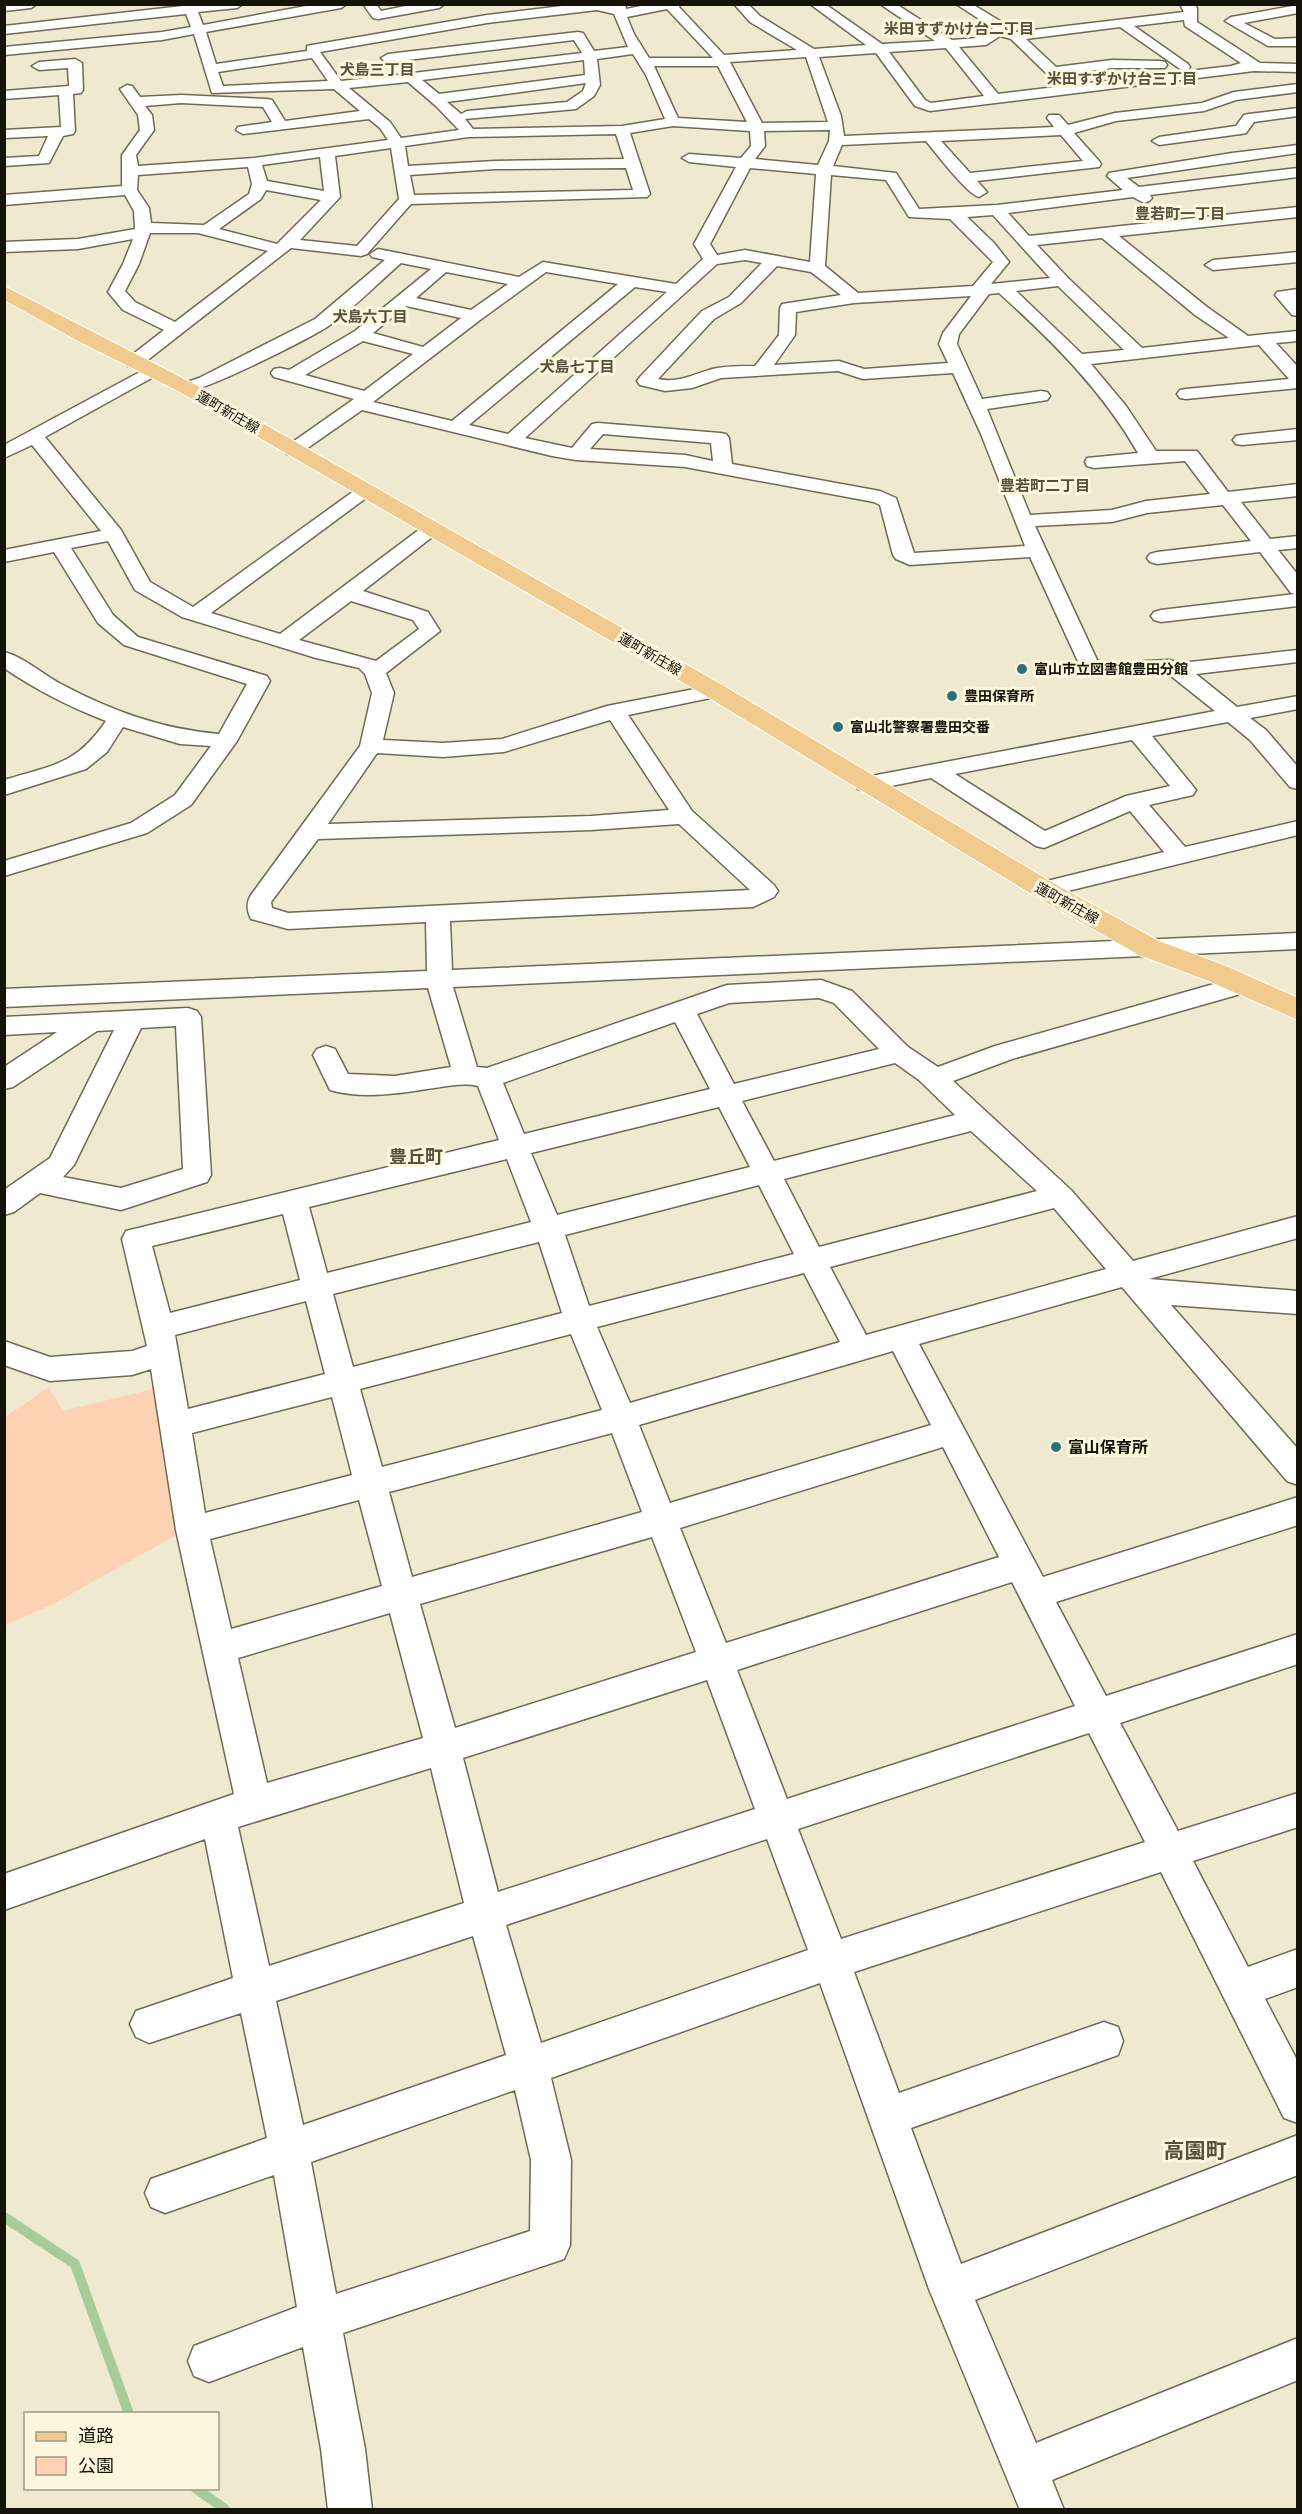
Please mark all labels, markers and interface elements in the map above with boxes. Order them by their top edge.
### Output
district label: 米田すずかけ台二丁目 [884,18,1034,38]
district label: 犬島三丁目 [339,59,415,79]
district label: 米田すずかけ台三丁目 [1047,68,1197,88]
district label: 豊若町一丁目 [1135,203,1225,223]
district label: 犬島六丁目 [332,306,408,326]
district label: 犬島七丁目 [539,356,615,376]
street label: 蓮町新庄線 [193,386,263,437]
district label: 豊若町二丁目 [1000,475,1090,495]
street label: 蓮町新庄線 [615,628,685,679]
place label: 富山市立図書館豊田分館 [1034,659,1188,678]
marker: 富山市立図書館豊田分館 [1015,662,1029,676]
place label: 豊田保育所 [964,686,1034,705]
marker: 豊田保育所 [945,689,959,703]
place label: 富山北警察署豊田交番 [850,717,990,736]
marker: 富山北警察署豊田交番 [831,720,845,734]
street label: 蓮町新庄線 [1032,877,1102,928]
district label: 豊丘町 [389,1144,443,1168]
place label: 富山保育所 [1068,1436,1148,1458]
marker: 富山保育所 [1049,1440,1063,1454]
district label: 高園町 [1164,2136,1227,2164]
legend [24,2412,219,2490]
text: 道路 [78,2423,114,2447]
text: 公園 [78,2453,114,2477]

